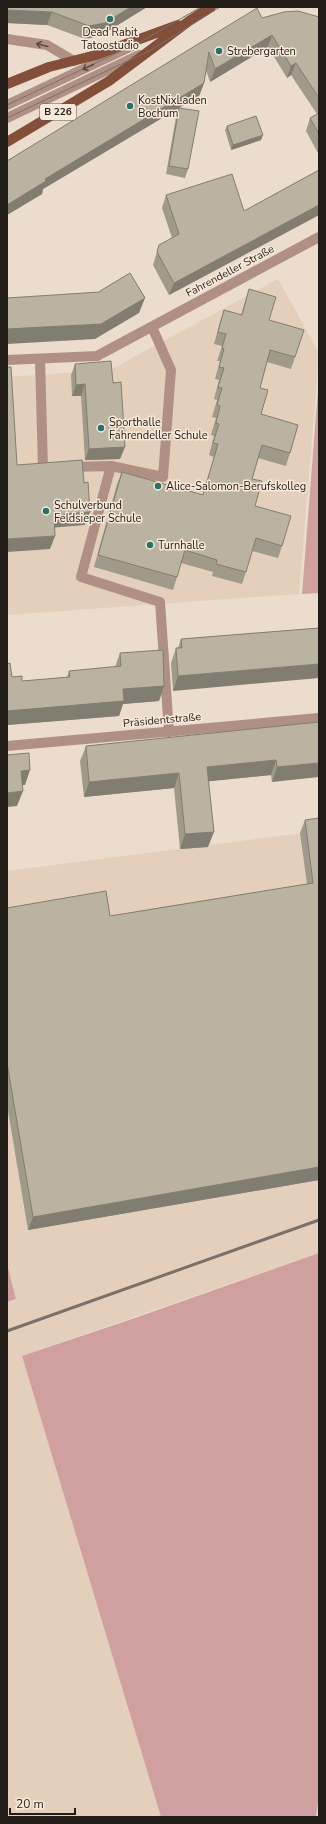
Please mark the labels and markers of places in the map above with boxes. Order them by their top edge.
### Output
marker: Dead Rabit Tatoostudio [105,14,115,24]
place label: Dead Rabit Tatoostudio [81,25,139,53]
place label: Strebergarten [227,44,296,59]
marker: Strebergarten [214,46,224,56]
place label: KostNixLaden Bochum [138,93,207,121]
marker: KostNixLaden Bochum [125,101,135,111]
place label: Sporthalle Fahrendeller Schule [109,415,208,443]
marker: Sporthalle Fahrendeller Schule [96,423,106,433]
place label: Alice-Salomon-Berufskolleg [166,479,306,494]
marker: Alice-Salomon-Berufskolleg [153,481,163,491]
place label: Schulverbund Feldsieper Schule [54,498,141,526]
marker: Schulverbund Feldsieper Schule [41,506,51,516]
place label: Turnhalle [158,538,205,553]
marker: Turnhalle [145,540,155,550]

